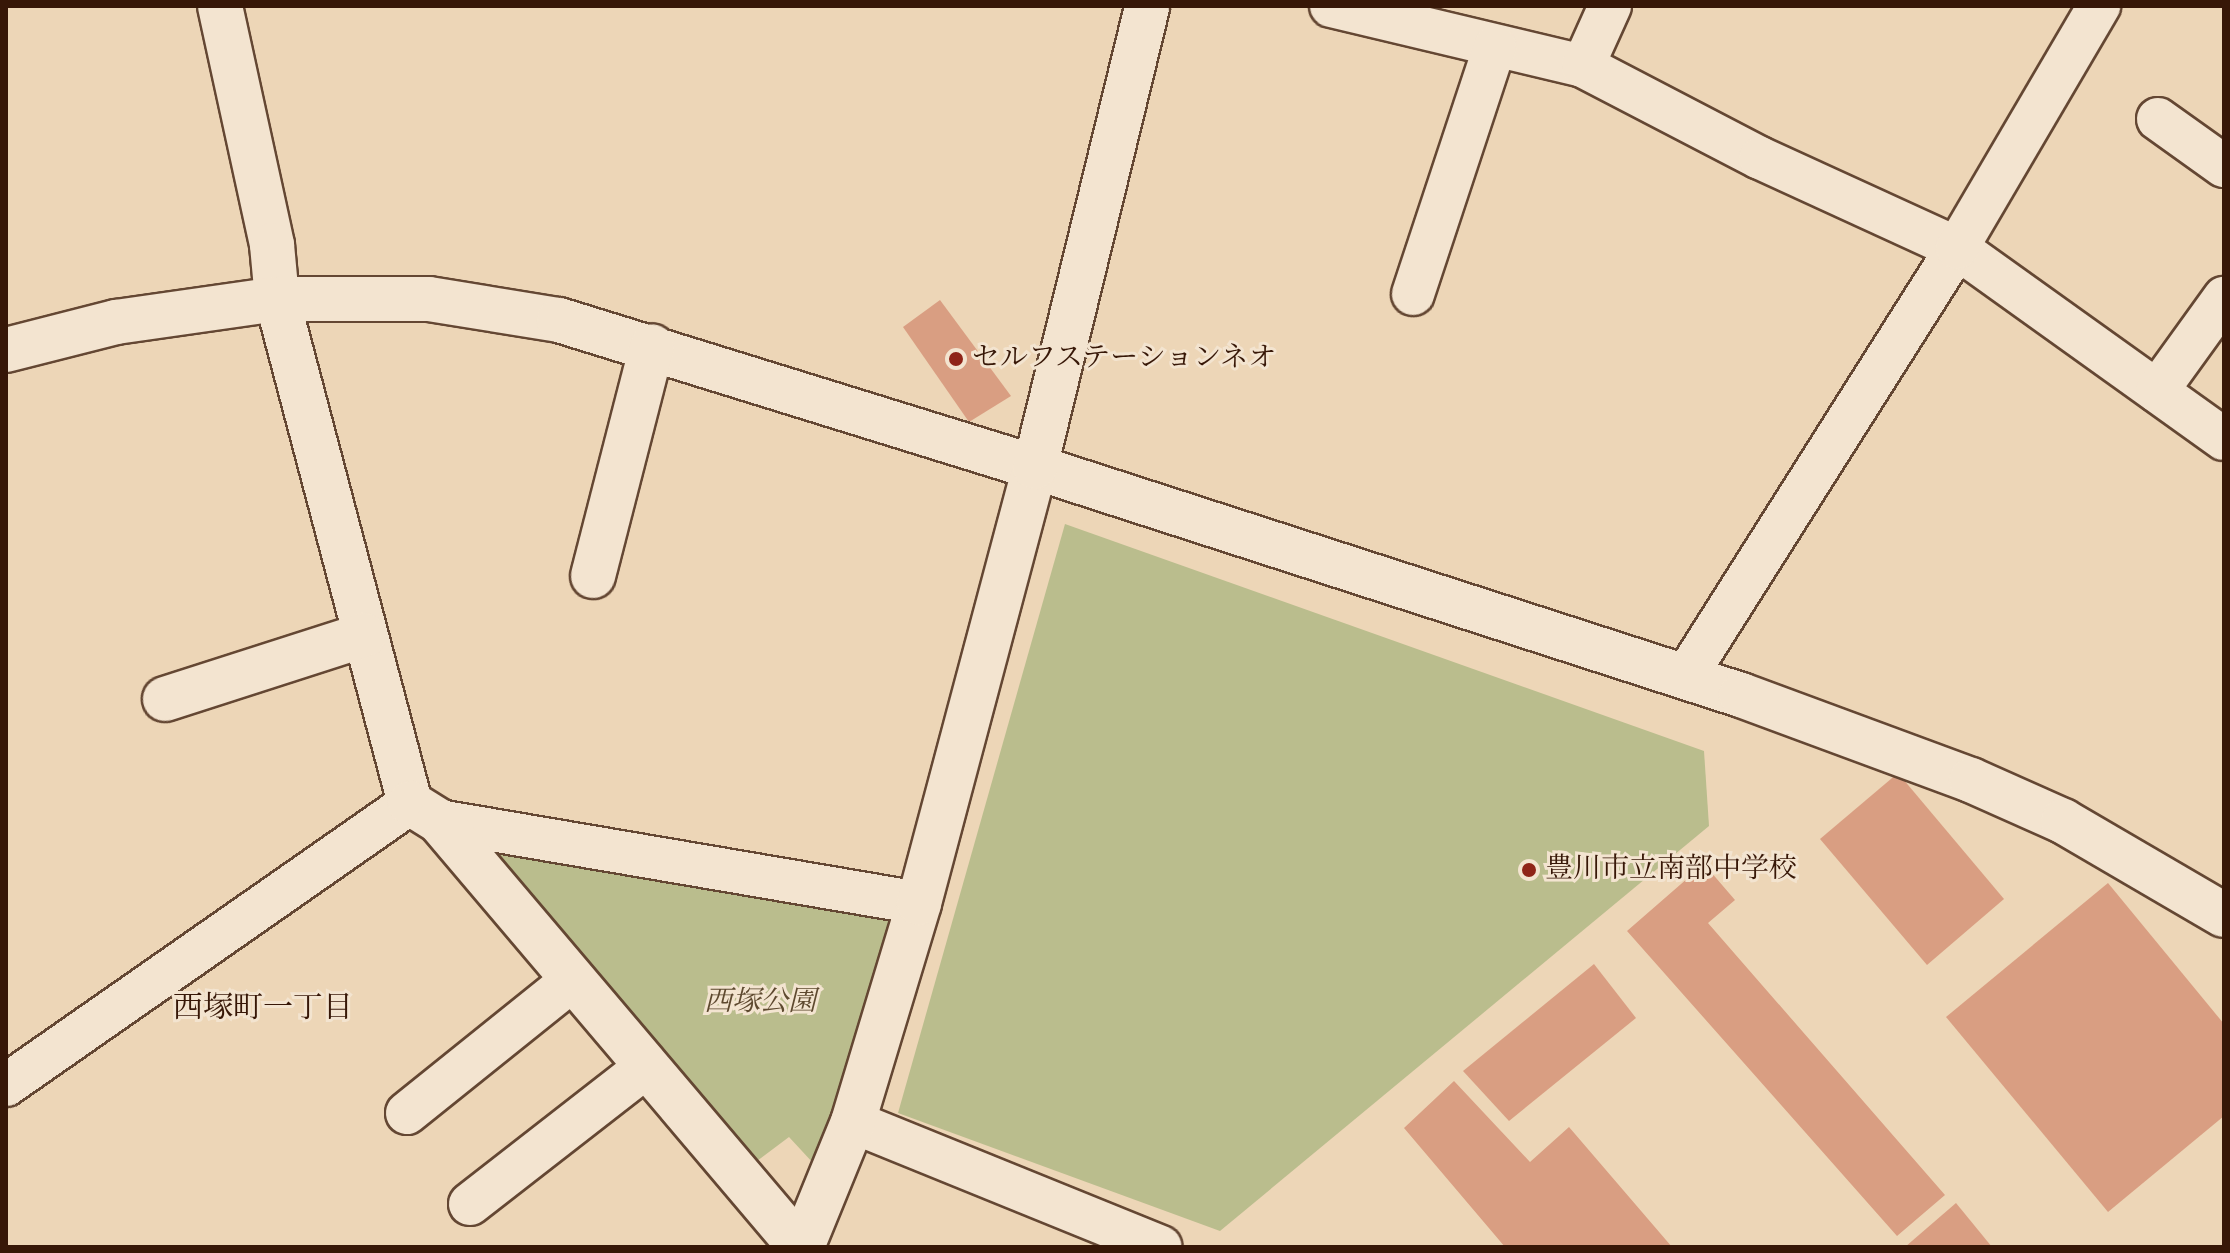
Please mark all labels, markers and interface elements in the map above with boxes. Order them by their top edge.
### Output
place label: セルフステーションネオ [972,342,1280,376]
marker: セルフステーションネオ [947,350,965,368]
place label: 豊川市立南部中学校 [1545,853,1797,887]
marker: 豊川市立南部中学校 [1520,861,1538,879]
park label: 西塚公園 [704,986,816,1020]
district label: 西塚町一丁目 [173,992,353,1028]

